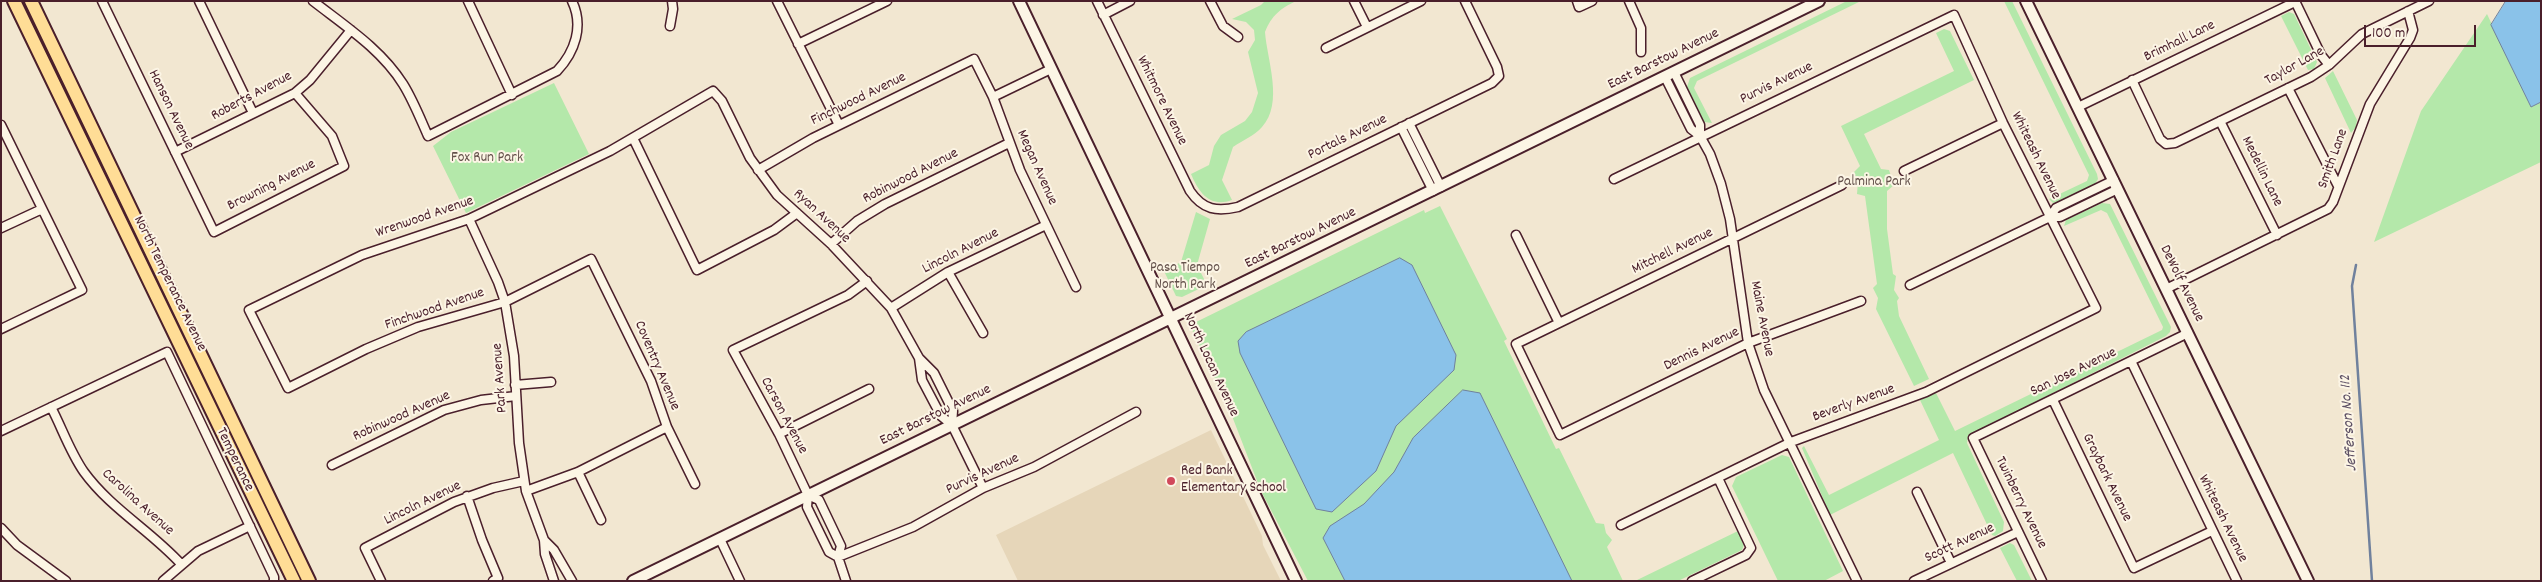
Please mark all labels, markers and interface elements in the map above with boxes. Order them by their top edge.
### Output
scale bar [2367,15,2480,47]
street label: Brimhall Lane [2141,17,2219,67]
text: 100 m [2372,23,2405,45]
street label: East Barstow Avenue [1605,25,1723,95]
street label: Taylor Lane [2262,43,2328,91]
street label: Whitmore Avenue [1132,53,1190,149]
street label: Purvis Avenue [1738,59,1816,109]
street label: Hanson Avenue [143,67,197,153]
street label: Roberts Avenue [208,68,296,126]
street label: Finchwood Avenue [808,69,910,131]
street label: Whiteash Avenue [2006,109,2064,203]
street label: Portals Avenue [1305,111,1391,165]
street label: Smith Lane [2315,127,2353,191]
street label: Megan Avenue [1011,128,1061,208]
street label: Medellin Lane [2236,134,2286,210]
street label: Robinwood Avenue [860,145,962,209]
park label: Fox Run Park [451,150,523,168]
street label: Browning Avenue [225,156,319,216]
park label: Palmina Park [1837,174,1911,192]
street label: Ryan Avenue [789,186,853,248]
street label: Wrenwood Avenue [374,193,476,243]
street label: East Barstow Avenue [1242,204,1360,274]
street label: North Temperance Avenue [128,213,210,355]
street label: Lincoln Avenue [920,225,1002,279]
street label: Mitchell Avenue [1629,225,1717,279]
street label: DeWolf Avenue [2155,243,2207,325]
park label: Pasa Tiempo North Park [1150,260,1220,295]
street label: Maine Avenue [1745,280,1777,358]
street label: Finchwood Avenue [383,285,487,335]
street label: North Locan Avenue [1178,310,1242,420]
street label: Coventry Avenue [629,319,683,413]
street label: Dennis Avenue [1661,324,1743,376]
street label: Park Avenue [490,342,512,414]
street label: San Jose Avenue [2028,344,2120,402]
water label: Jefferson No. 112 [2337,374,2363,472]
street label: Carson Avenue [755,375,811,457]
street label: East Barstow Avenue [877,381,995,451]
street label: Beverly Avenue [1810,381,1898,427]
street label: Robinwood Avenue [351,387,453,447]
street label: Temperance [211,425,257,495]
street label: Graybark Avenue [2077,431,2135,525]
street label: Purvis Avenue [944,450,1022,500]
street label: Twinberry Avenue [1990,454,2050,552]
place label: Red Bank Elementary School [1181,463,1286,498]
street label: Carolina Avenue [97,466,177,540]
street label: Whiteash Avenue [2193,472,2251,566]
marker: Red Bank Elementary School [1165,475,1177,487]
street label: Lincoln Avenue [382,478,464,530]
street label: Scott Avenue [1922,520,1998,568]

